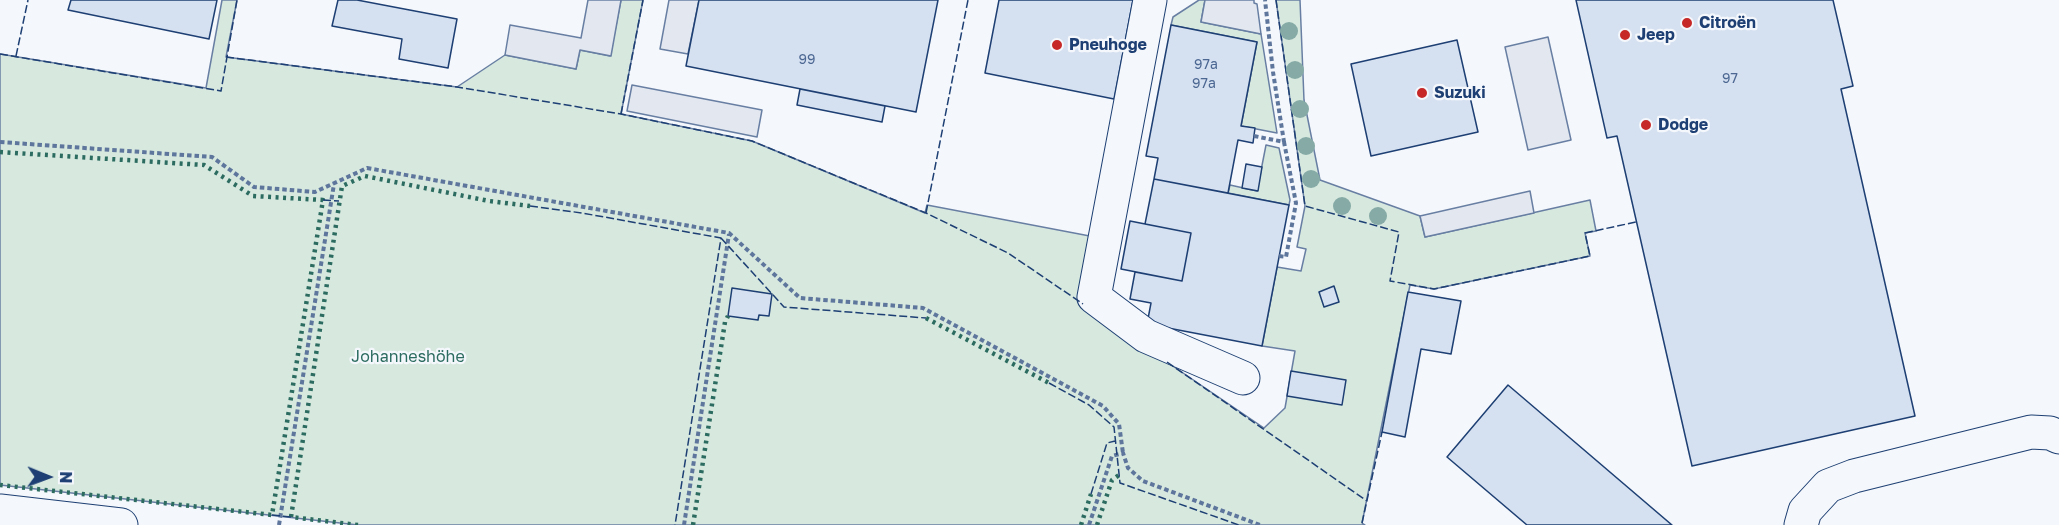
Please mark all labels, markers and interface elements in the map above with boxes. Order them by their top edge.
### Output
place label: Citroën [1699,13,1756,33]
marker: Citroën [1680,16,1694,30]
place label: Jeep [1637,25,1675,45]
marker: Jeep [1618,28,1632,42]
place label: Pneuhoge [1069,35,1147,55]
marker: Pneuhoge [1050,38,1064,52]
house number: 99 [799,52,815,68]
house number: 97a [1194,57,1218,73]
house number: 97 [1722,71,1738,87]
house number: 97a [1192,76,1216,92]
place label: Suzuki [1434,83,1486,103]
marker: Suzuki [1415,86,1429,100]
place label: Dodge [1658,115,1708,135]
marker: Dodge [1639,118,1653,132]
park label: Johanneshöhe [351,347,465,367]
north arrow [18,447,78,507]
text: N [56,471,76,484]

